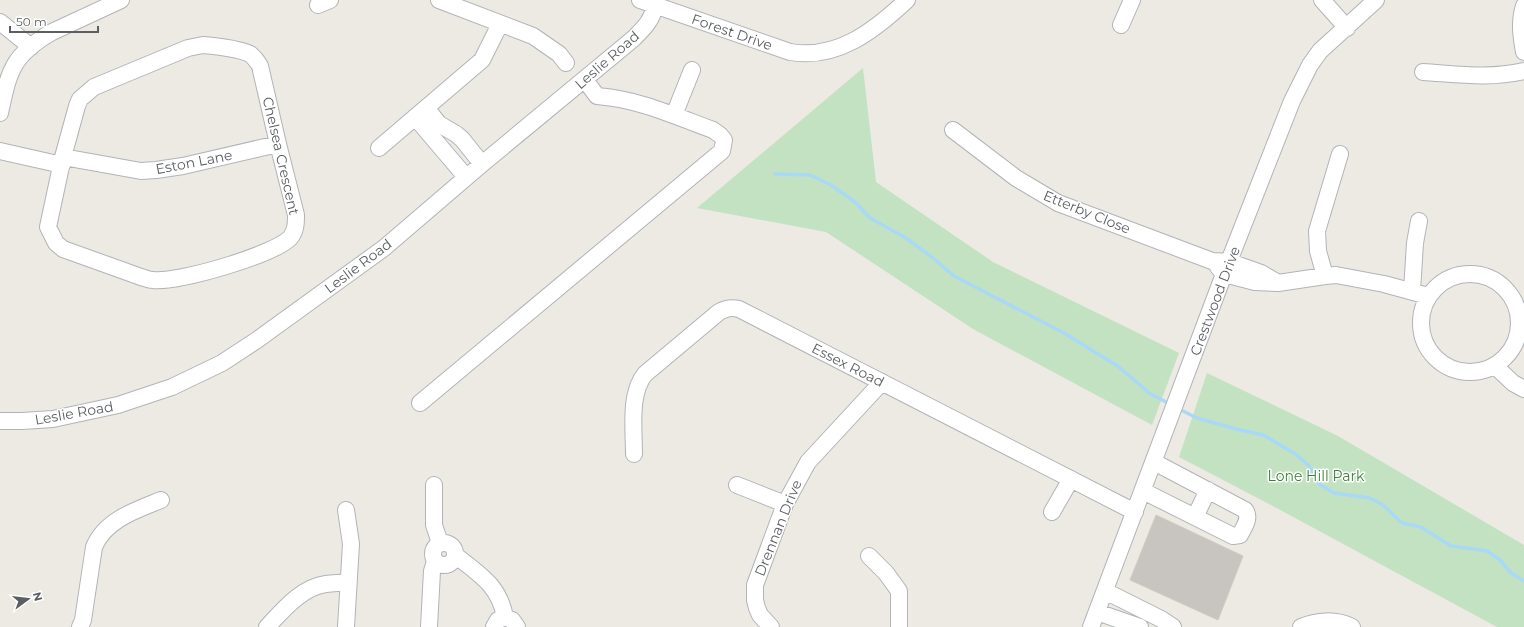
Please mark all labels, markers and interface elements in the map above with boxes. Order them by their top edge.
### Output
scale bar [10,8,98,34]
street label: Forest Drive [689,10,775,54]
text: 50 m [16,14,47,29]
street label: Leslie Road [571,27,643,93]
street label: Chelsea Crescent [259,95,303,217]
street label: Eston Lane [154,146,234,178]
street label: Etterby Close [1041,186,1133,238]
street label: Leslie Road [321,235,395,297]
street label: Crestwood Drive [1186,244,1244,358]
street label: Essex Road [809,339,887,391]
street label: Leslie Road [33,397,115,429]
park label: Lone Hill Park [1268,467,1365,485]
street label: Drennan Drive [750,477,806,579]
north arrow [8,579,48,619]
text: N [30,590,46,603]

